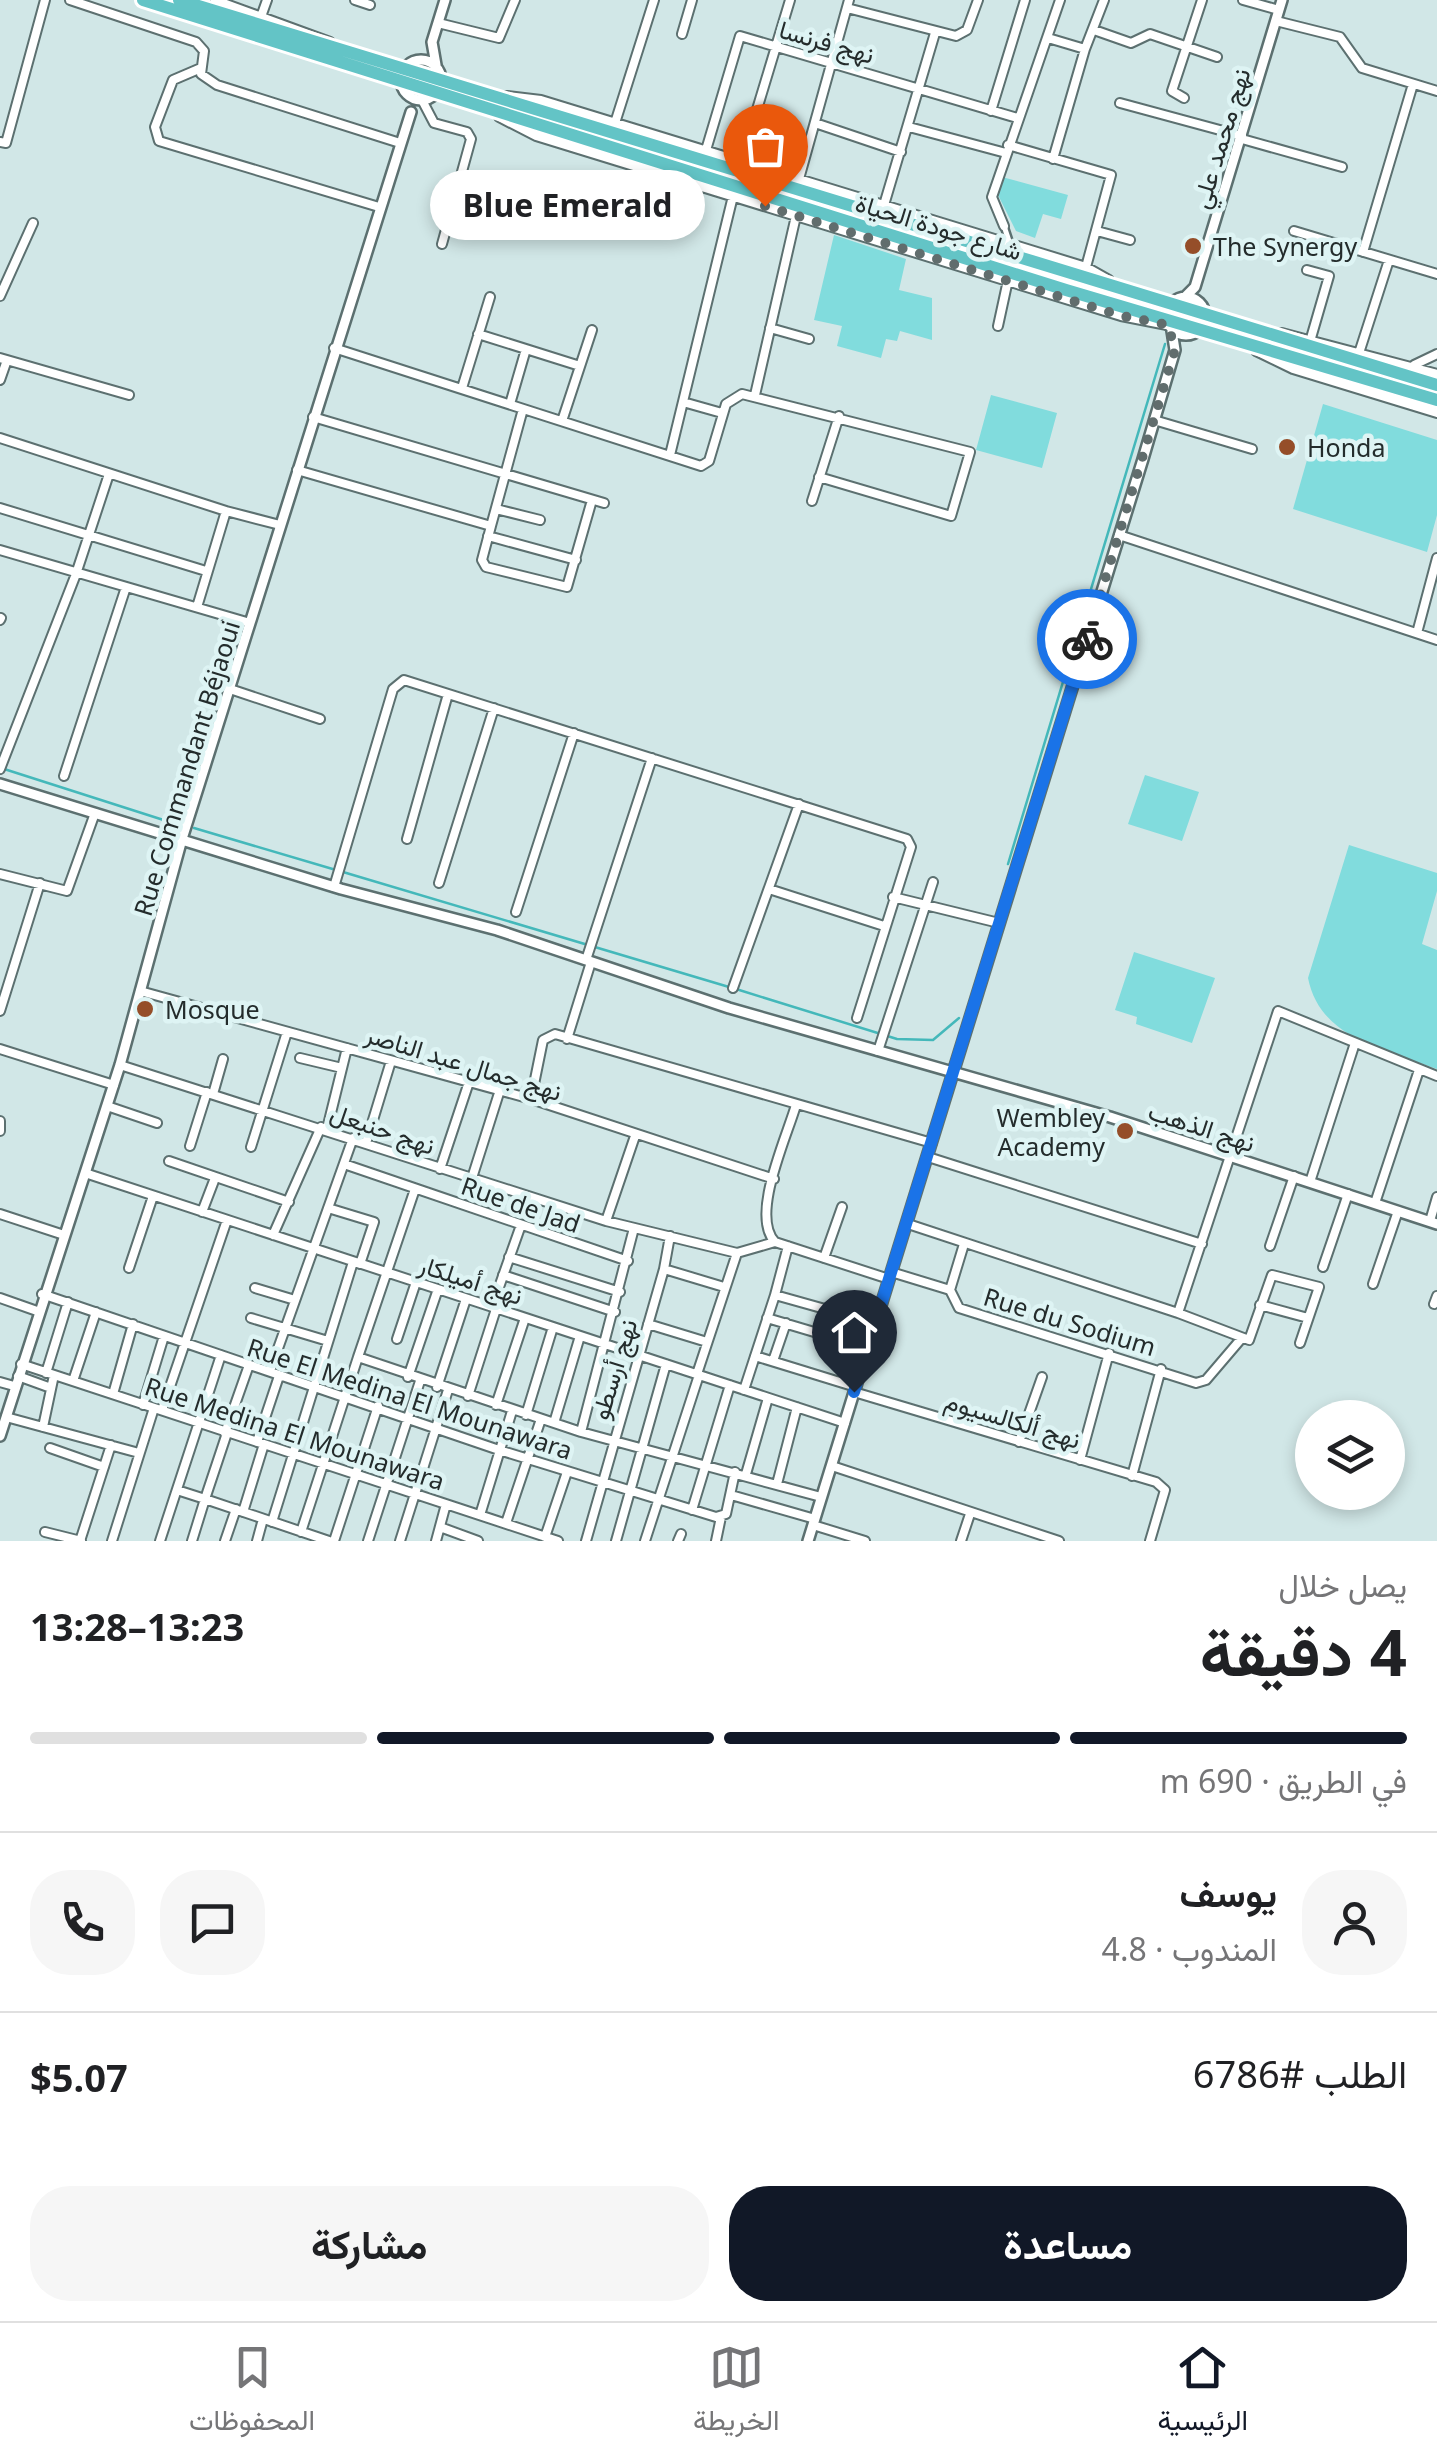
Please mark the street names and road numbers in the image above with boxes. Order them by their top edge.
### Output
street label: نهج فرنسا [775,11,879,73]
street label: نهج محمد علي [1183,64,1262,214]
street label: شارع جودة الحياة [851,185,1026,268]
street label: Rue Commandant Béjaoui [125,616,247,920]
street label: نهج جمال عبد الناصر [360,1016,566,1110]
street label: نهج الذهب [1144,1093,1260,1161]
street label: نهج حنبعل [326,1094,440,1164]
street label: Rue de Jad [457,1168,585,1240]
street label: نهج أميلكار [413,1246,527,1314]
street label: Rue du Sodium [980,1279,1160,1363]
street label: نهج أرسطو [582,1315,646,1424]
street label: Rue El Medina El Mounawara [243,1329,577,1467]
street label: Rue Medina El Mounawara [141,1368,449,1498]
street label: نهج ألكالسيوم [940,1382,1085,1458]

